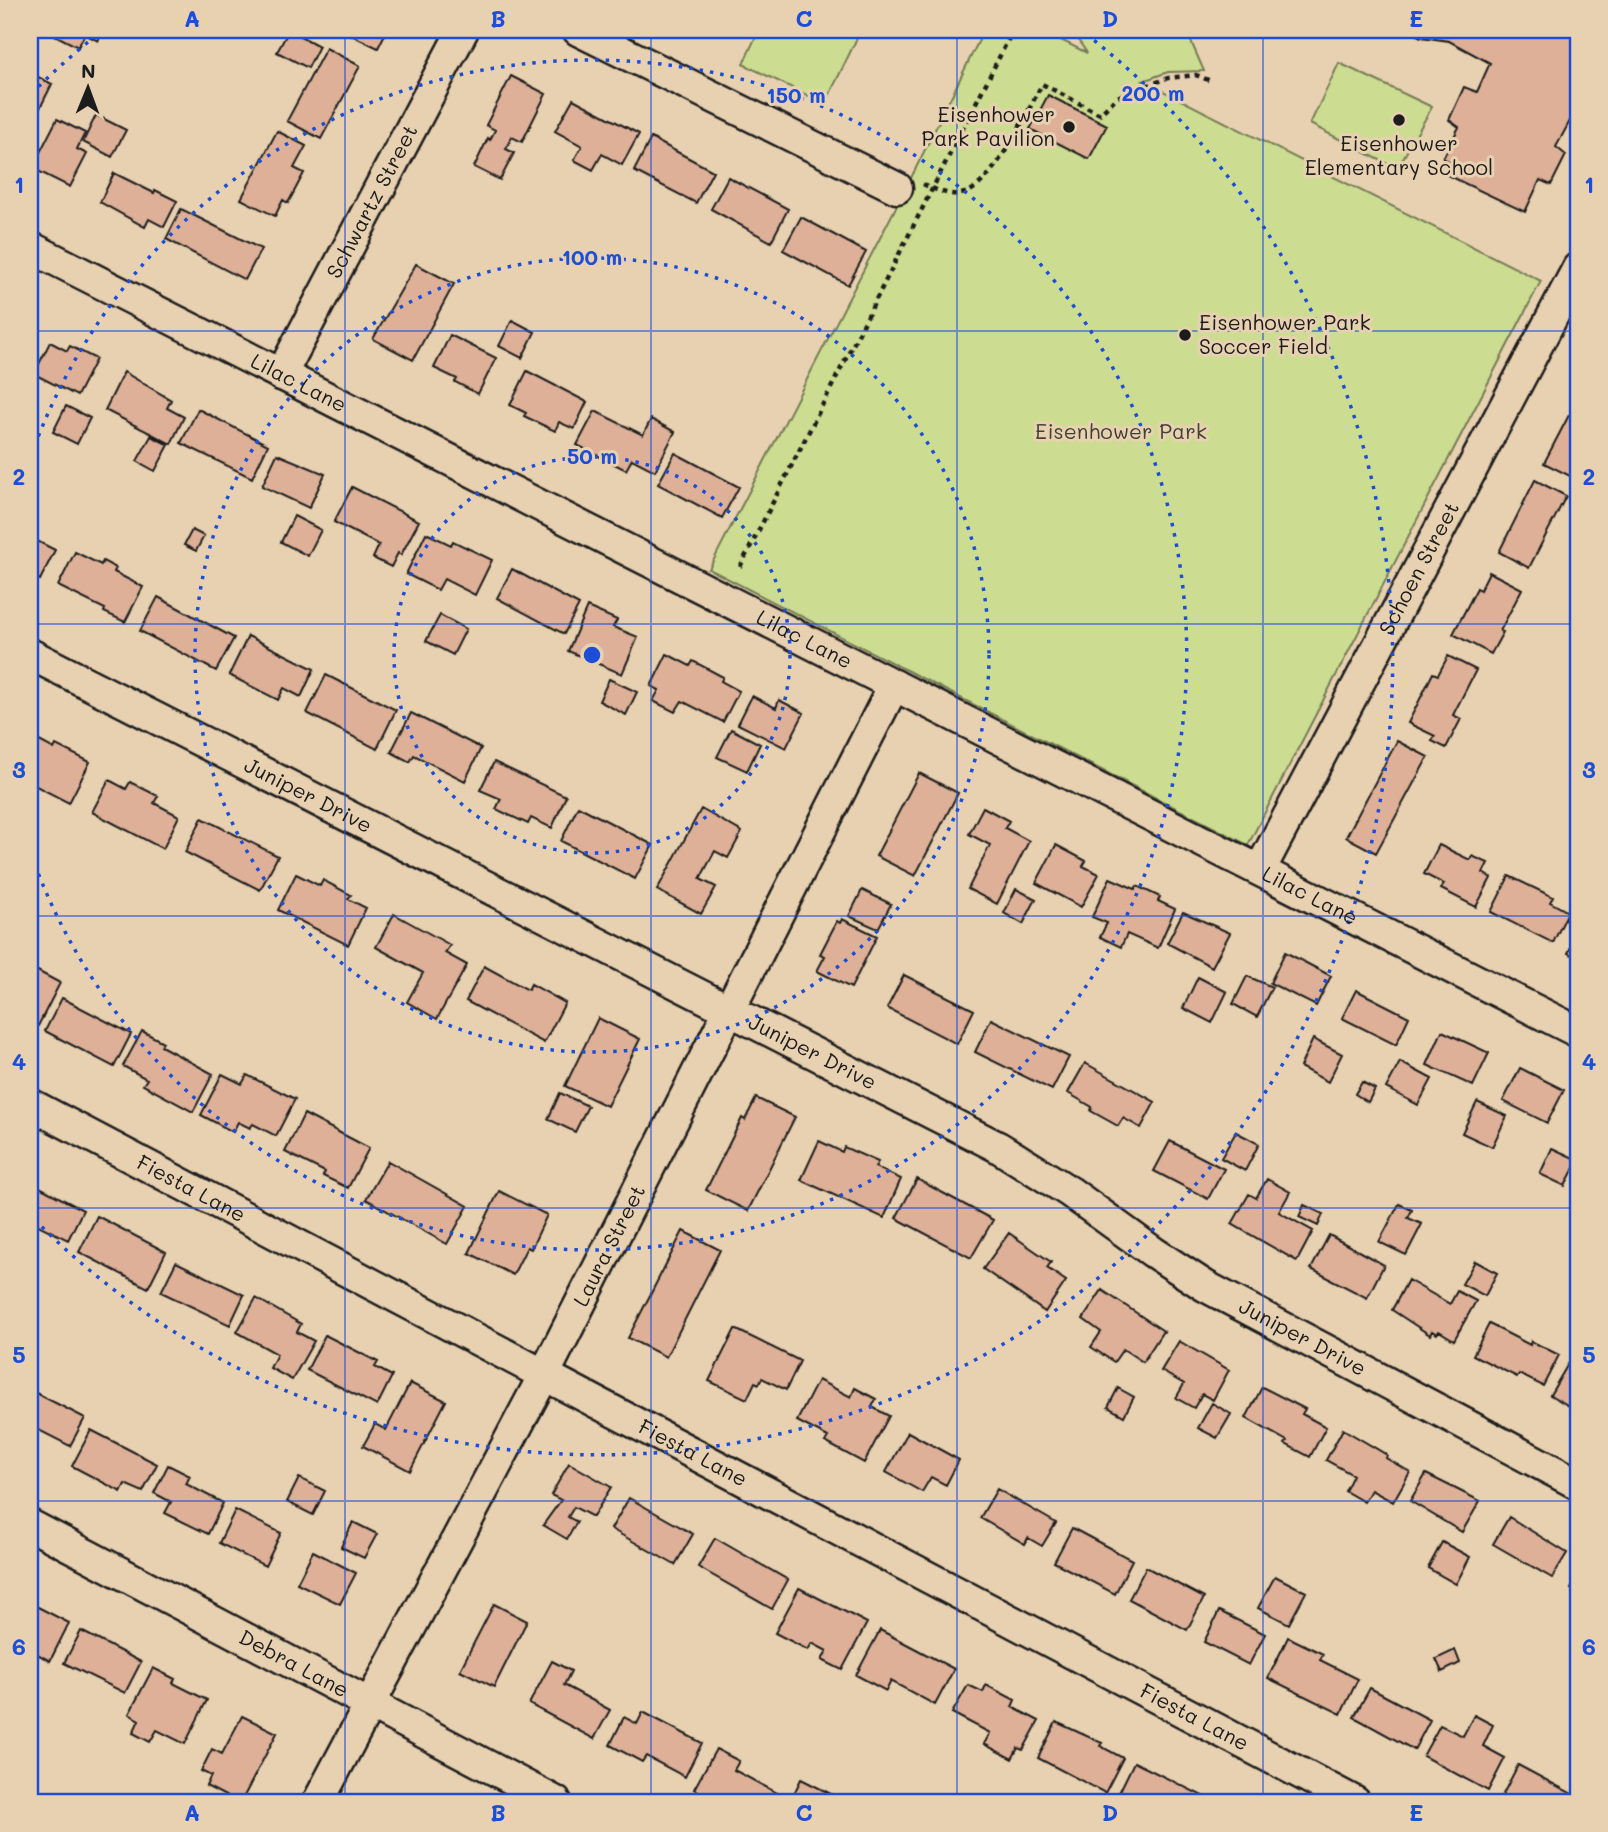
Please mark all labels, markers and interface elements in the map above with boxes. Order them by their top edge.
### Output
text: A [184,3,200,33]
text: B [490,3,506,33]
text: C [795,3,813,33]
text: D [1102,3,1118,33]
text: E [1409,3,1423,33]
north arrow [52,52,122,122]
text: N [81,58,96,83]
text: 200 m [1122,79,1184,106]
text: 150 m [766,81,826,108]
place label: Eisenhower Park Pavilion [921,100,1055,151]
marker: Eisenhower Elementary School [1391,112,1407,128]
street label: Schwartz Street [319,119,423,283]
marker: Eisenhower Park Pavilion [1061,119,1077,135]
place label: Eisenhower Elementary School [1305,129,1493,180]
text: 1 [14,169,24,199]
text: 1 [1584,169,1594,199]
text: 100 m [562,243,622,270]
place label: Eisenhower Park Soccer Field [1199,308,1371,359]
marker: Eisenhower Park Soccer Field [1177,327,1193,343]
street label: Lilac Lane [247,346,351,417]
park label: Eisenhower Park [1035,417,1207,444]
text: 50 m [567,442,617,469]
text: 2 [13,461,25,491]
text: 2 [1583,461,1595,491]
street label: Schoen Street [1372,497,1464,639]
street label: Lilac Lane [752,603,857,674]
centre of rings [580,643,604,667]
street label: Juniper Drive [240,750,377,838]
text: 3 [12,754,26,784]
text: 3 [1582,754,1596,784]
street label: Lilac Lane [1258,859,1363,930]
street label: Juniper Drive [745,1007,882,1095]
text: 4 [12,1046,26,1076]
text: 4 [1582,1046,1596,1076]
street label: Fiesta Lane [133,1148,251,1227]
street label: Laura Street [566,1180,650,1310]
street label: Juniper Drive [1235,1292,1371,1381]
text: 5 [12,1339,26,1369]
text: 5 [1582,1339,1596,1369]
street label: Fiesta Lane [634,1412,752,1492]
street label: Debra Lane [235,1623,354,1702]
text: 6 [12,1631,26,1661]
text: 6 [1582,1631,1596,1661]
street label: Fiesta Lane [1136,1676,1254,1756]
text: A [184,1797,200,1827]
text: B [490,1797,506,1827]
text: C [795,1797,813,1827]
text: D [1102,1797,1118,1827]
text: E [1409,1797,1423,1827]

